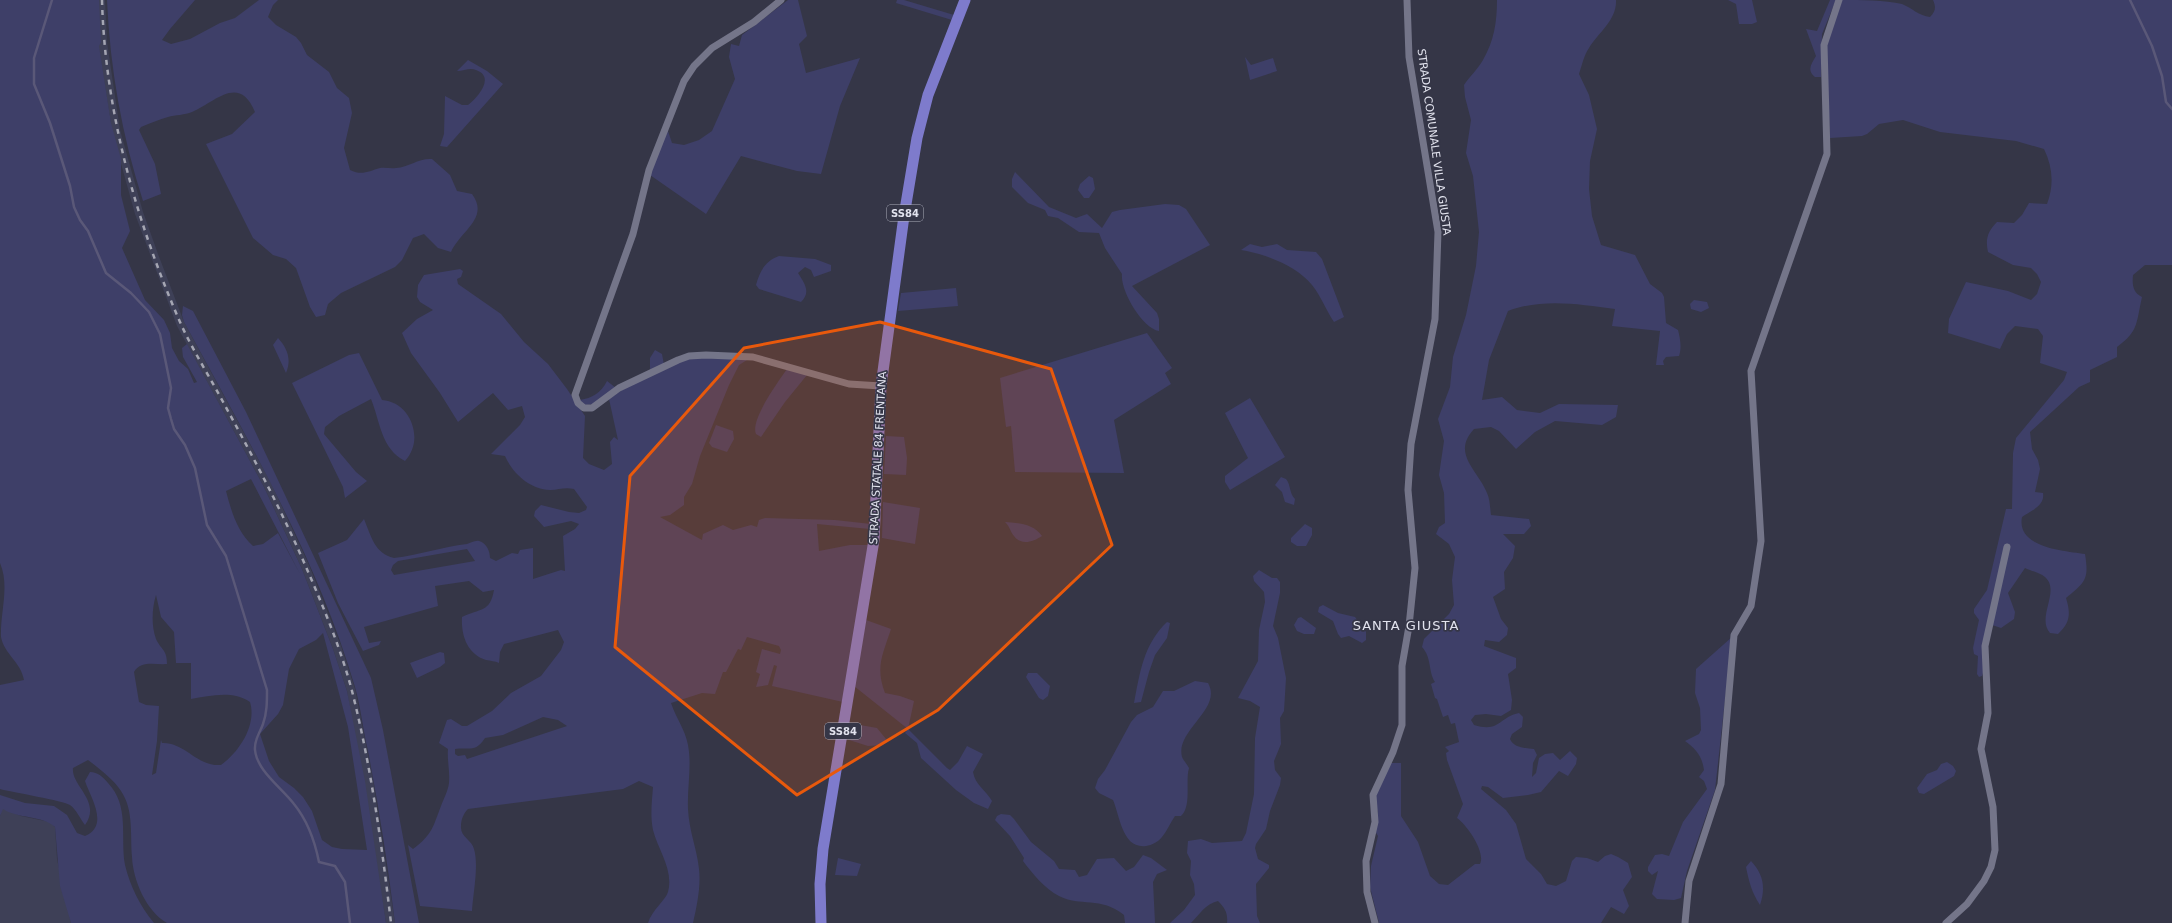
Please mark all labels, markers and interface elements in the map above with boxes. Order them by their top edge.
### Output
street label: STRADA COMUNALE VILLA GIUSTA [1414,48,1454,237]
road number: SS84 [887,205,923,221]
street label: STRADA STATALE 84 FRENTANA [867,371,889,545]
district label: SANTA GIUSTA [1353,618,1459,633]
road number: SS84 [825,723,861,739]

